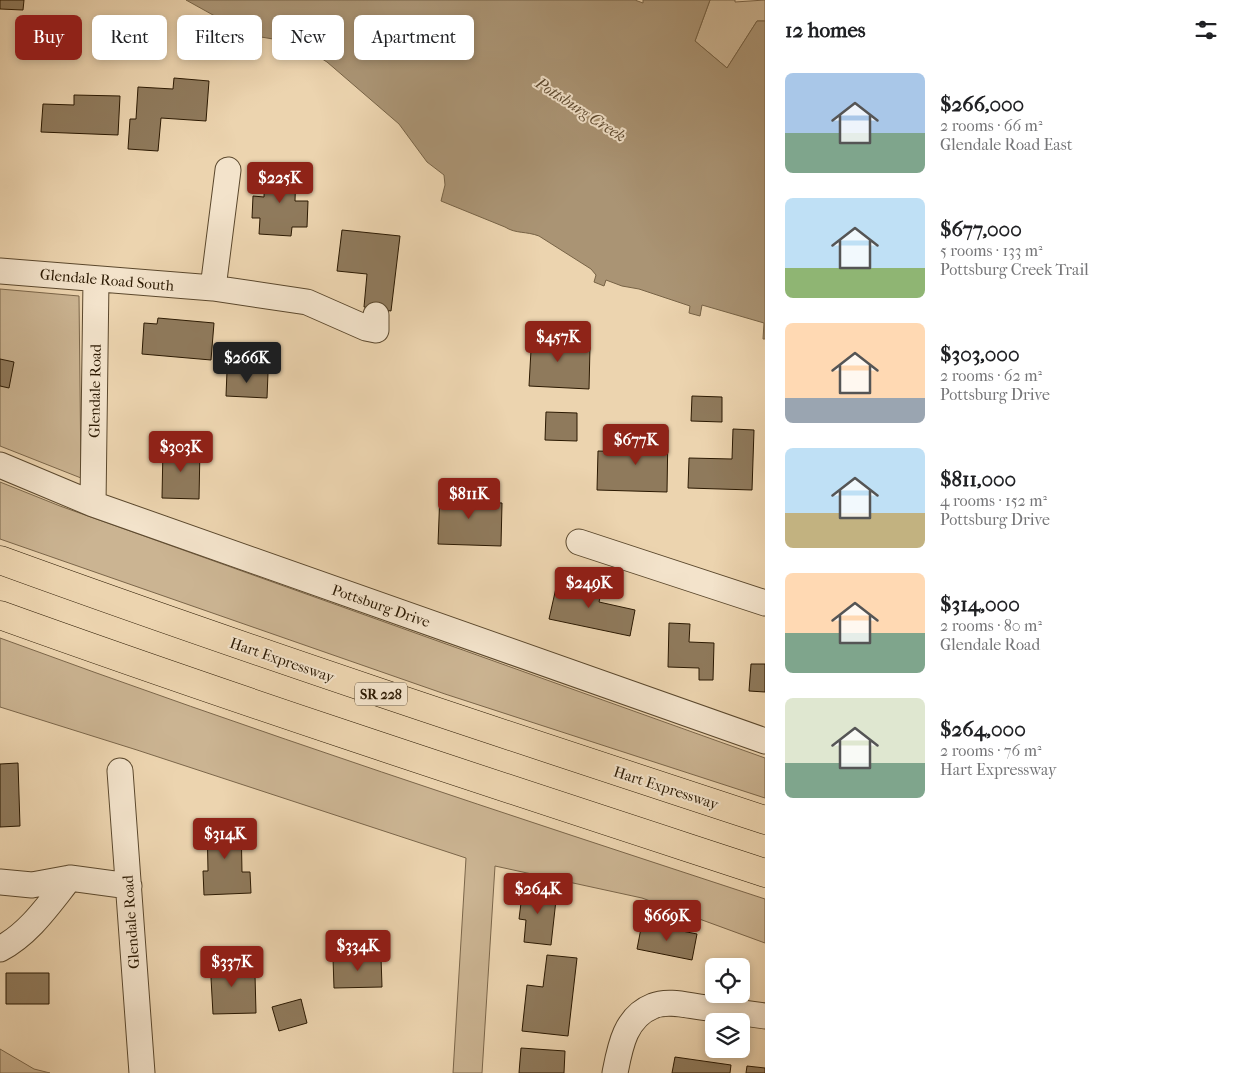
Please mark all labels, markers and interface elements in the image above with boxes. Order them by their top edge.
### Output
chip: Buy [15,15,82,60]
chip: Rent [92,15,167,60]
chip: Filters [177,15,262,60]
chip: New [272,15,344,60]
chip: Apartment [354,15,474,60]
icon: filters [1192,16,1220,44]
text: 12 homes [785,18,866,42]
water label: Pottsburg Creek [531,73,629,146]
text: $266,000 [940,92,1024,116]
icon: home [825,93,885,153]
text: 2 rooms · 66 m² [940,116,1042,135]
text: Glendale Road East [940,135,1072,154]
pin: $225K [245,162,315,204]
text: $225K [258,168,302,187]
text: $677,000 [940,217,1022,241]
icon: home [825,218,885,278]
text: 5 rooms · 133 m² [940,241,1043,260]
text: Pottsburg Creek Trail [940,260,1089,279]
street label: Glendale Road South [39,265,175,295]
pin: $457K [523,320,593,363]
text: $457K [536,327,580,346]
pin: $266K [212,342,282,384]
text: $303,000 [940,342,1019,366]
street label: Glendale Road [85,343,105,438]
icon: home [825,343,885,403]
text: $266K [224,348,270,367]
text: 2 rooms · 62 m² [940,366,1042,385]
text: Pottsburg Drive [940,385,1050,404]
pin: $677K [601,424,671,466]
pin: $303K [146,430,216,473]
text: $677K [614,430,658,449]
text: $303K [160,437,202,456]
text: $811,000 [940,467,1016,491]
icon: home [825,468,885,528]
pin: $811K [434,478,504,520]
text: $811K [449,484,489,503]
text: 4 rooms · 152 m² [940,491,1047,510]
text: Pottsburg Drive [940,510,1050,529]
pin: $249K [554,566,624,609]
text: $249K [566,573,612,592]
street label: Pottsburg Drive [329,581,433,631]
text: $314,000 [940,592,1020,616]
icon: home [825,593,885,653]
text: 2 rooms · 80 m² [940,616,1042,635]
street label: Hart Expressway [227,634,338,687]
text: Glendale Road [940,635,1040,654]
road number: SR 228 [355,682,407,706]
text: $264,000 [940,717,1026,741]
icon: home [825,718,885,778]
text: 2 rooms · 76 m² [940,741,1041,760]
text: Hart Expressway [940,760,1057,779]
street label: Hart Expressway [611,763,722,814]
pin: $314K [190,818,260,860]
text: $314K [204,824,246,843]
pin: $264K [503,872,573,915]
street label: Glendale Road [119,874,143,969]
text: $264K [515,879,561,898]
pin: $669K [632,900,702,942]
text: $669K [644,906,690,925]
pin: $334K [323,930,393,972]
text: $334K [336,936,380,955]
pin: $337K [197,946,267,988]
text: $337K [211,952,253,971]
map controls [705,958,750,1058]
button: locate [705,958,750,1003]
button: layers [705,1013,750,1058]

